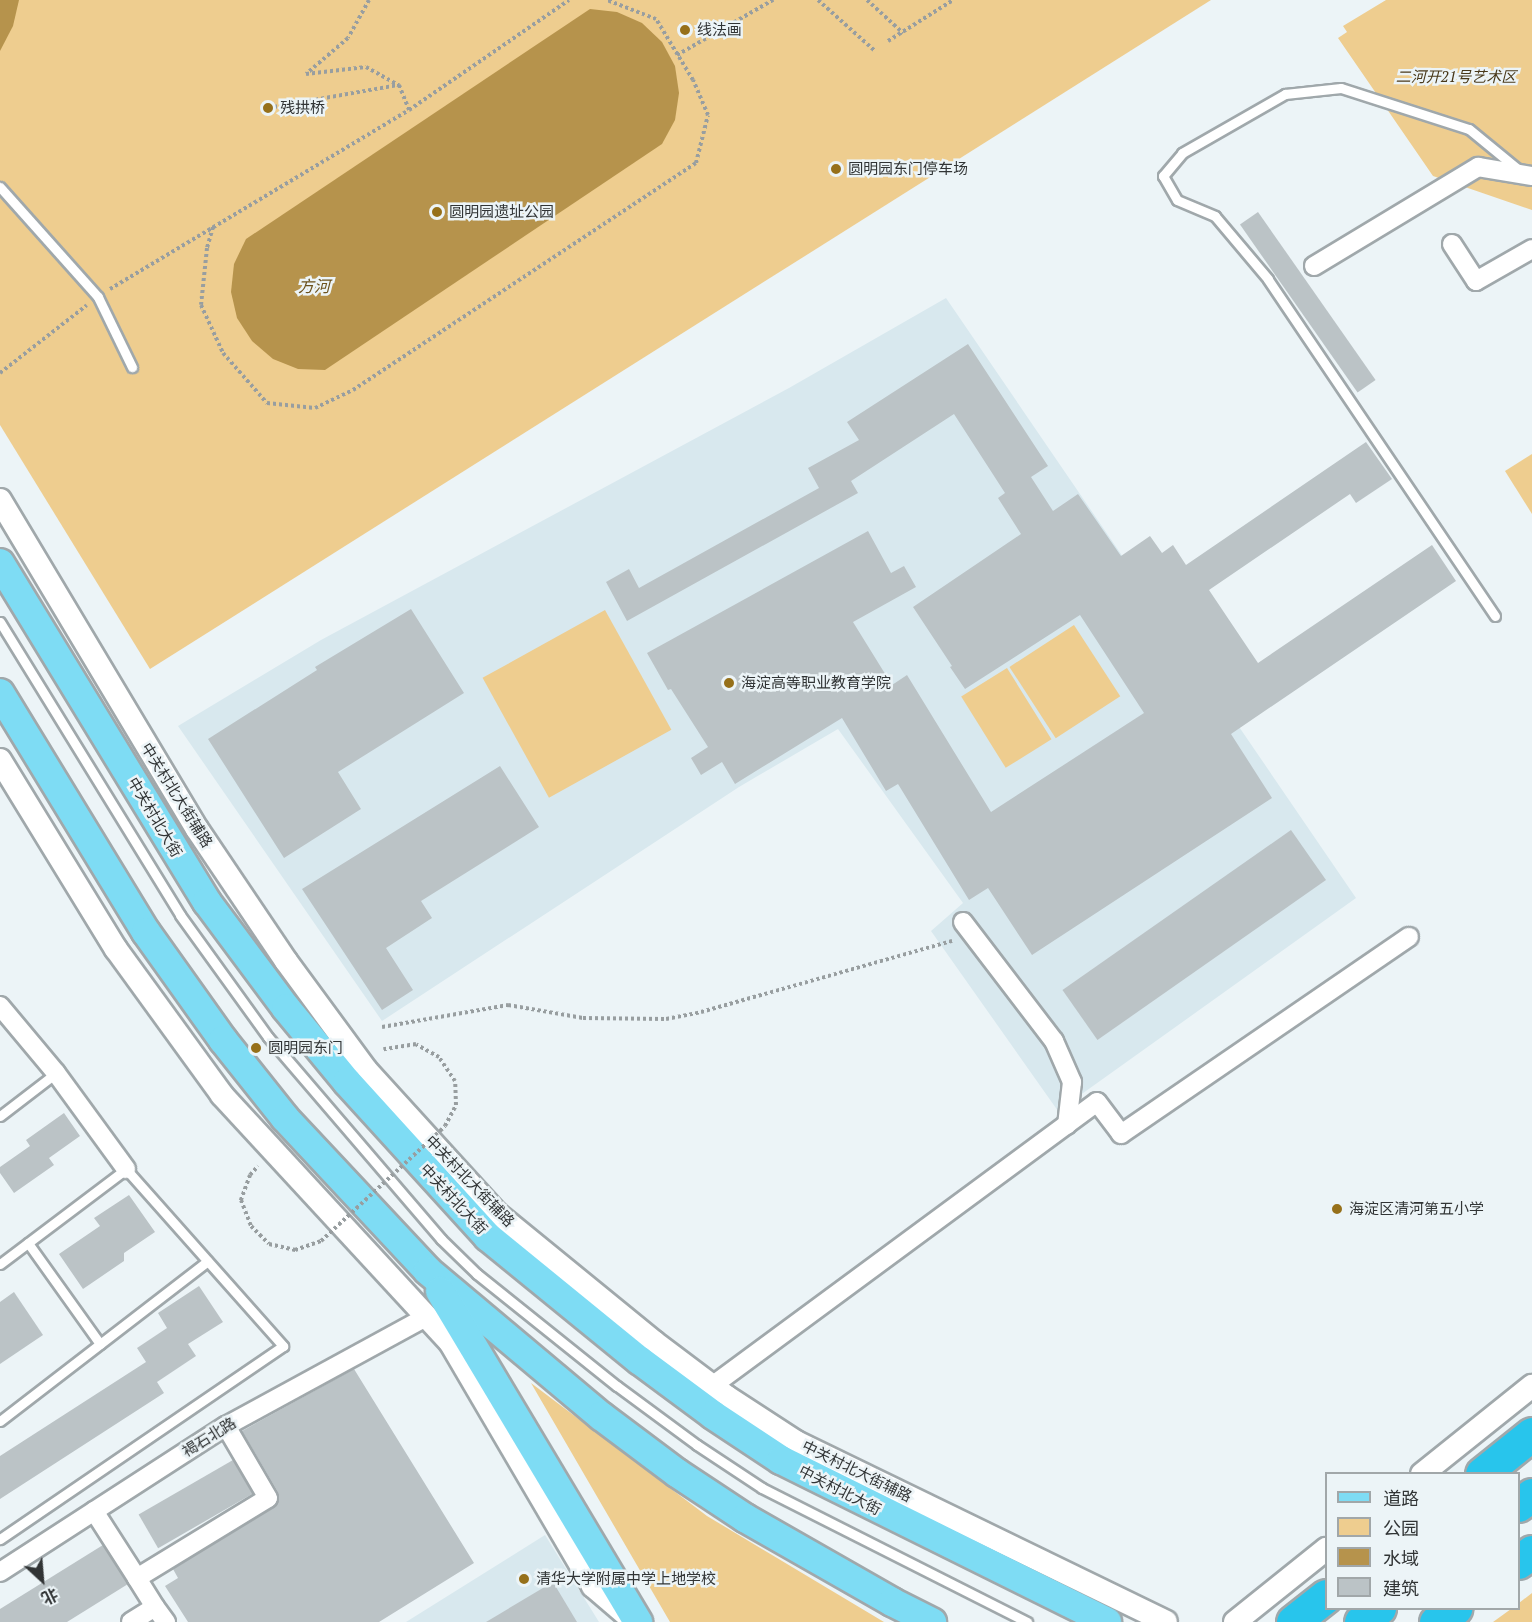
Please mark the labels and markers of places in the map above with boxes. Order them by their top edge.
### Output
place label: 线法画 [697,21,742,39]
marker: 线法画 [678,23,692,37]
place label: 残拱桥 [280,99,325,117]
marker: 残拱桥 [261,101,275,115]
place label: 圆明园东门停车场 [848,160,968,178]
marker: 圆明园东门停车场 [829,162,843,176]
place label: 圆明园遗址公园 [449,203,554,221]
marker: 圆明园遗址公园 [430,205,444,219]
place label: 海淀高等职业教育学院 [741,674,891,692]
marker: 海淀高等职业教育学院 [722,676,736,690]
place label: 圆明园东门 [268,1039,343,1057]
marker: 圆明园东门 [249,1041,263,1055]
place label: 海淀区清河第五小学 [1349,1200,1484,1218]
marker: 海淀区清河第五小学 [1330,1202,1344,1216]
place label: 清华大学附属中学上地学校 [536,1570,716,1588]
marker: 清华大学附属中学上地学校 [517,1572,531,1586]

